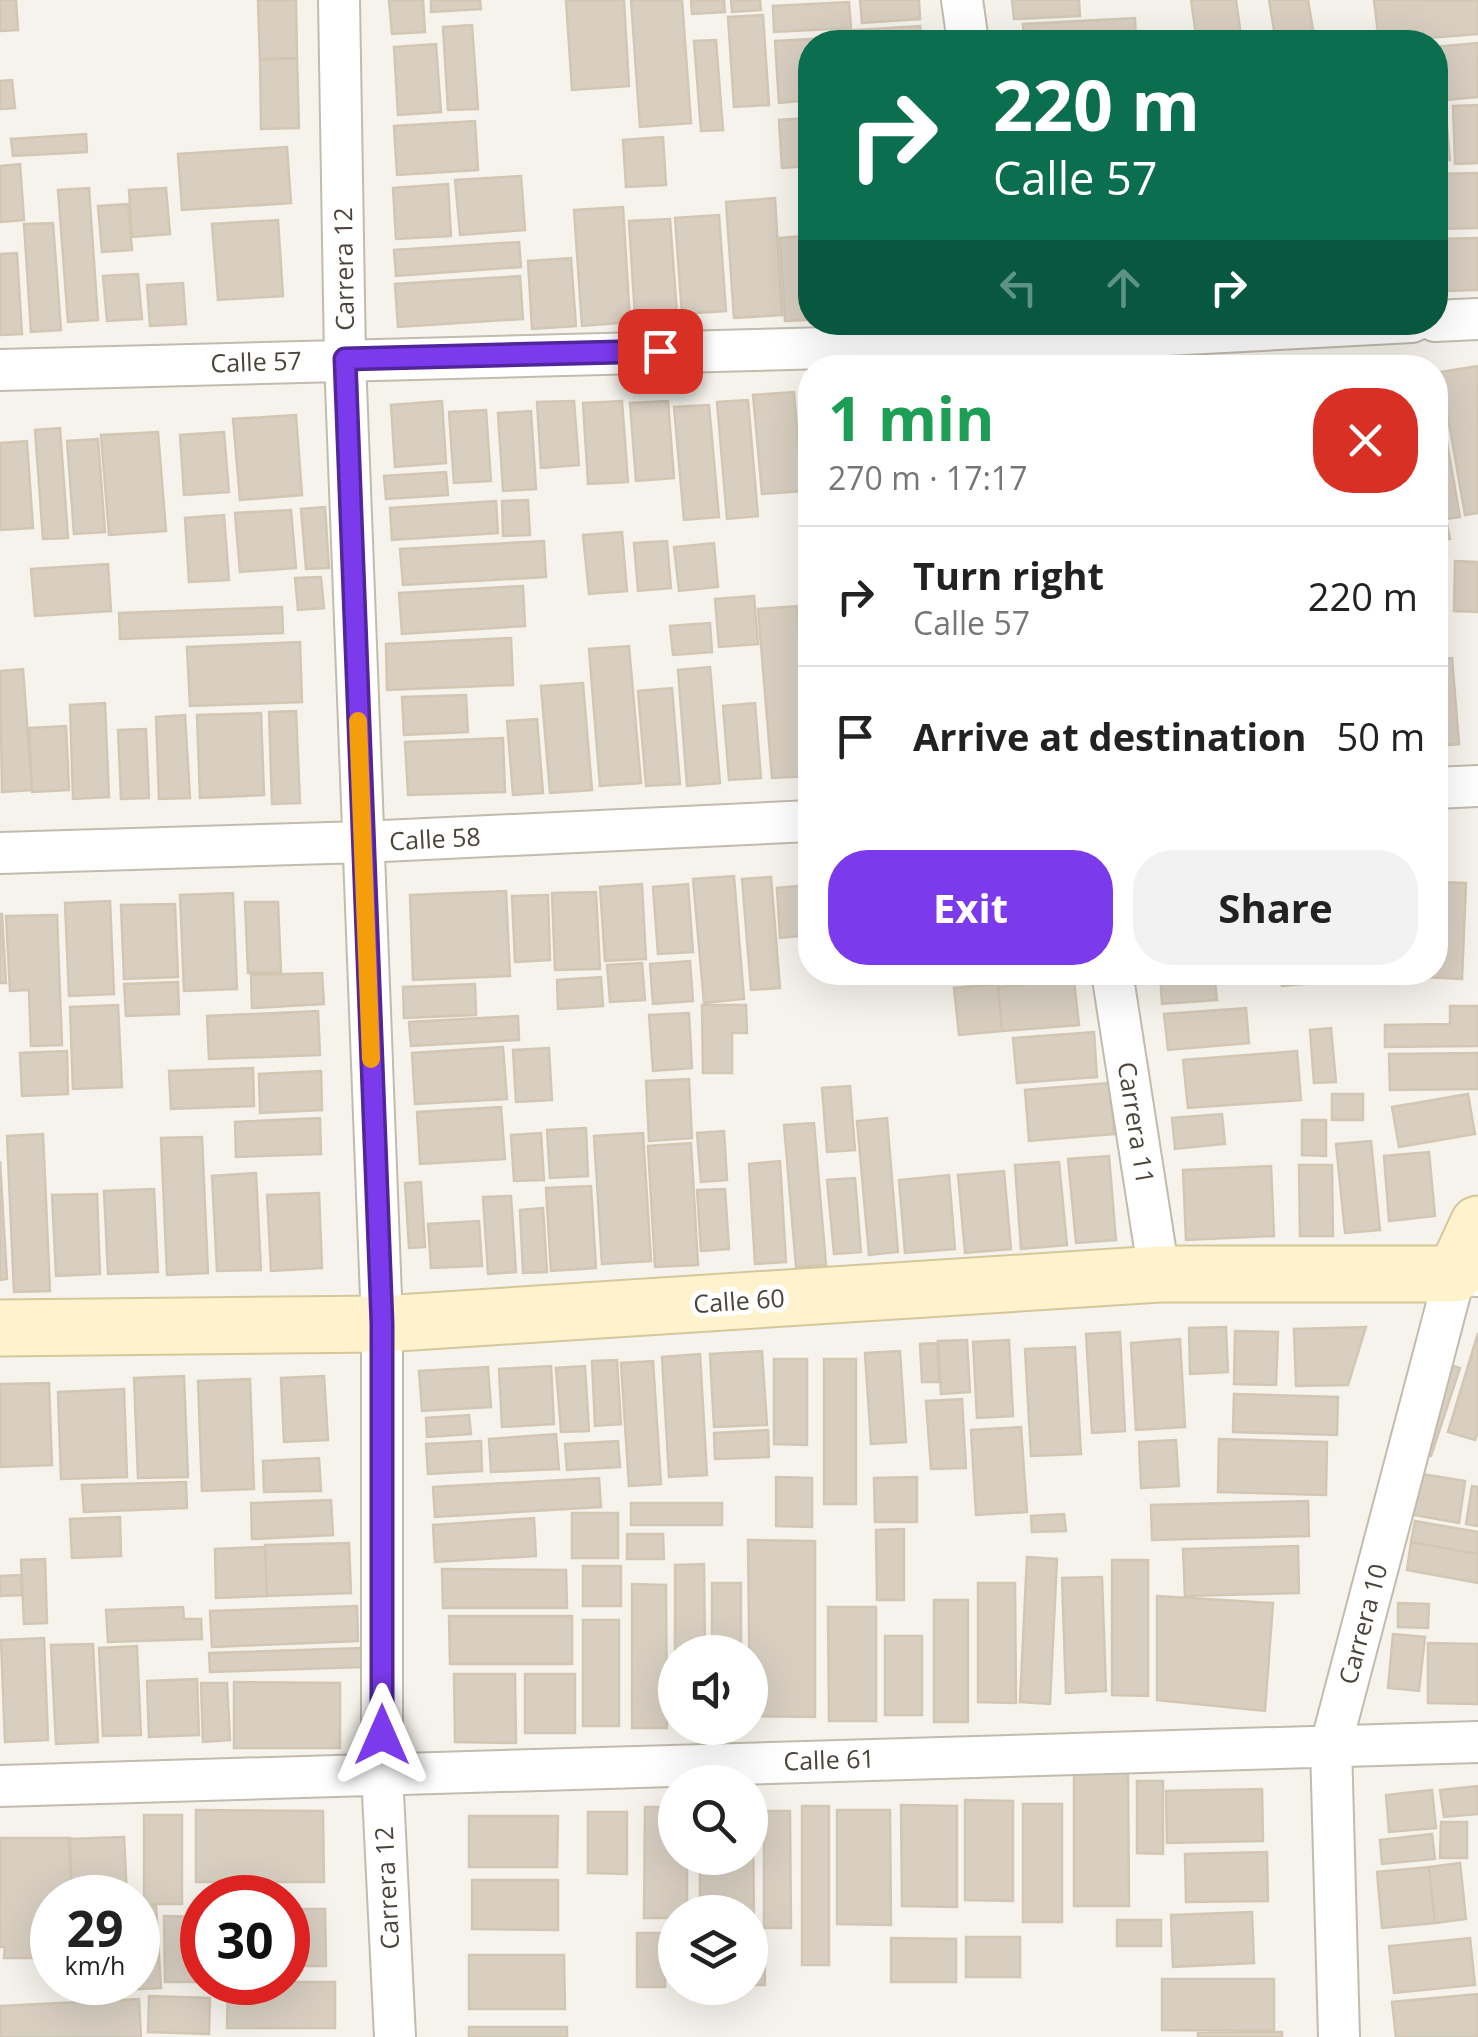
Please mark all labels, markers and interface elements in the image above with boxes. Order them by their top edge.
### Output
text: 220 m [993,56,1200,152]
icon: right [828,70,958,200]
text: Calle 57 [993,147,1158,208]
street label: Carrera 12 [325,207,361,331]
icon: left [991,260,1046,315]
icon: ahead [1096,260,1151,315]
icon: right [1201,260,1256,315]
pin [618,309,703,394]
icon: arrive [633,324,688,379]
street label: Calle 57 [210,342,302,380]
text: 1 min [828,377,995,459]
button: close [1313,388,1418,493]
text: 270 m · 17:17 [828,456,1027,499]
text: Turn right [913,549,1104,601]
icon: right [828,569,883,624]
text: 220 m [1308,570,1418,622]
text: Calle 57 [913,601,1030,644]
icon: arrive [828,709,883,764]
text: Arrive at destination [913,710,1307,762]
text: 50 m [1337,710,1425,762]
street label: Calle 58 [388,819,481,857]
button: Exit [828,850,1113,965]
button: Share [1133,850,1418,965]
street label: Carrera 11 [1111,1059,1163,1186]
street label: Calle 60 [692,1280,786,1320]
street label: Carrera 10 [1330,1560,1394,1688]
map controls [658,1635,768,2005]
button: sound [658,1635,768,1745]
position arrow [330,1683,434,1787]
street label: Calle 61 [783,1740,875,1778]
button: search [658,1765,768,1875]
street label: Carrera 12 [366,1826,406,1951]
speed limit sign: 30 [180,1875,310,2005]
text: 29 [66,1894,124,1962]
button: layers [658,1895,768,2005]
text: km/h [65,1948,125,1982]

